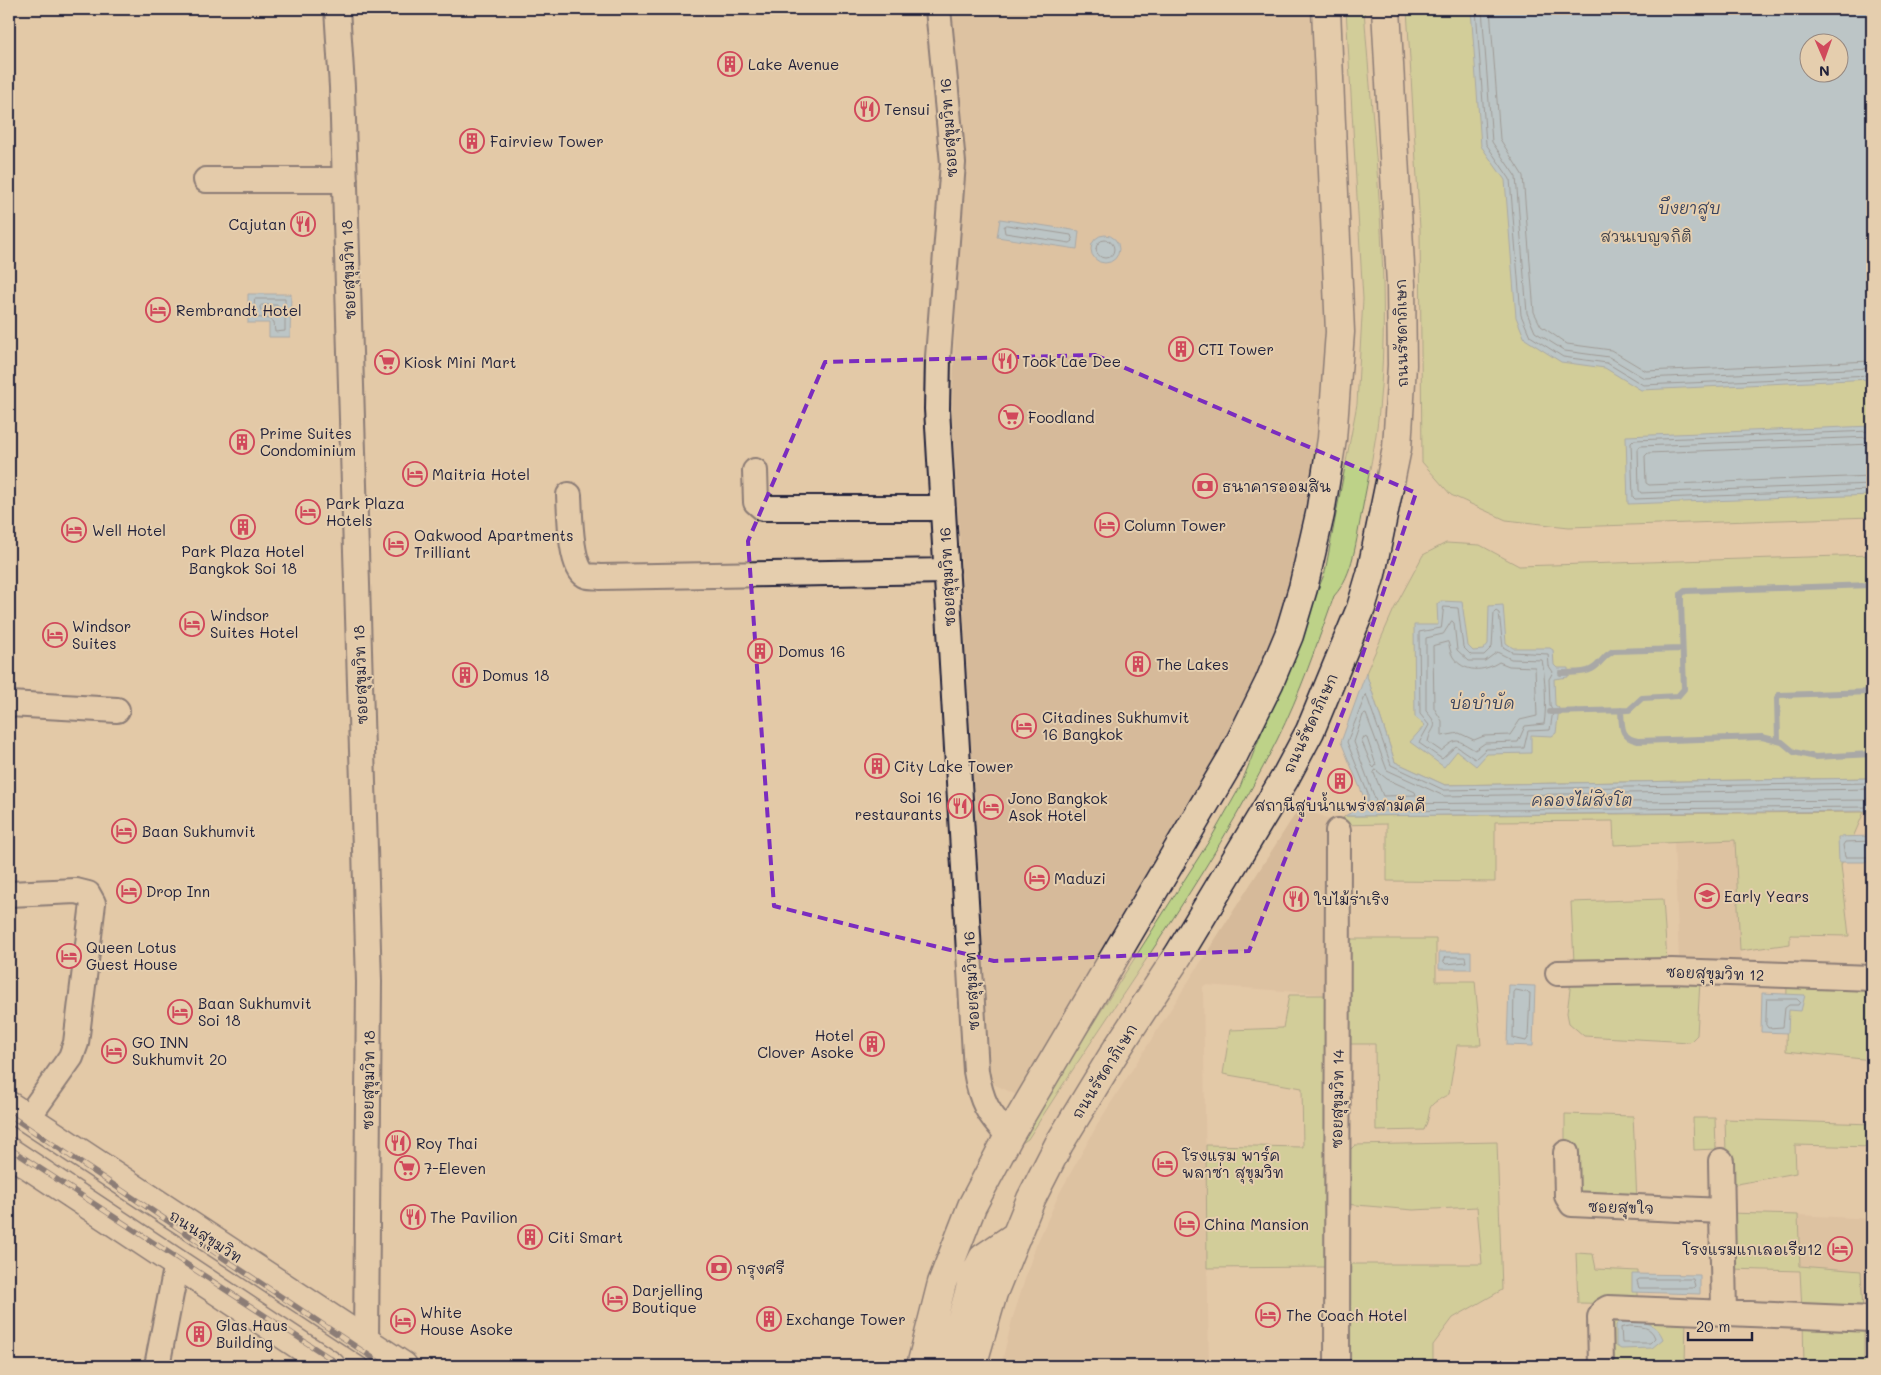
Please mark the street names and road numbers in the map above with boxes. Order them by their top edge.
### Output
street label: ซอยสุขุมวิท 16 [935,78,963,178]
street label: ซอยสุขุมวิท 18 [336,220,362,320]
street label: ถนนรัชดาภิเษก [1390,279,1412,387]
street label: ซอยสุขุมวิท 16 [934,527,962,627]
street label: ซอยสุขุมวิท 18 [348,625,374,725]
street label: ถนนรัชดาภิเษก [1278,670,1342,776]
street label: ซอยสุขุมวิท 16 [958,931,986,1031]
street label: ซอยสุขุมวิท 12 [1665,961,1765,987]
street label: ถนนรัชดาภิเษก [1067,1020,1141,1122]
street label: ซอยสุขุมวิท 18 [357,1030,381,1130]
street label: ซอยสุขุมวิท 14 [1326,1049,1350,1149]
street label: ซอยสุขใจ [1588,1196,1654,1220]
street label: ถนนสุขุมวิท [164,1205,246,1269]

